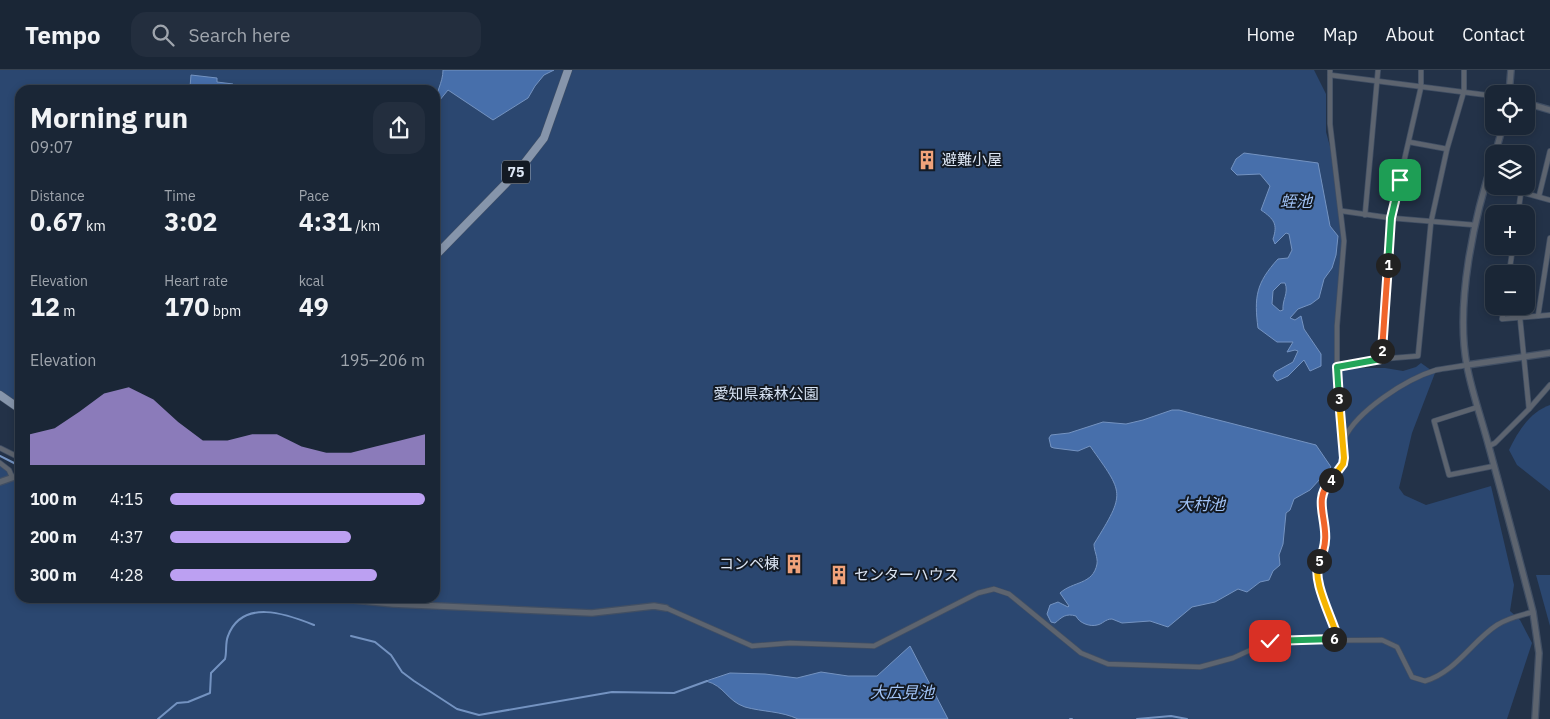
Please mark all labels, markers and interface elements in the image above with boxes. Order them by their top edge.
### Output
search box [131,12,481,57]
text: Tempo [25,19,101,51]
icon: search [149,21,177,49]
text: Search here [189,23,290,47]
text: Home [1247,23,1295,46]
text: Map [1323,23,1358,46]
text: About [1386,23,1434,46]
text: Contact [1462,23,1525,46]
map controls [1485,85,1535,315]
button: locate [1485,85,1535,135]
text: Morning run [30,99,188,136]
button: share [373,102,425,154]
text: 09:07 [30,137,73,157]
button: layers [1485,145,1535,195]
building icon: 避難小屋 [916,149,938,171]
place label: 避難小屋 [942,150,1002,169]
pin [1379,159,1421,201]
road number: 75 [502,160,530,184]
icon: arrive [1386,166,1414,194]
text: Distance [30,187,85,205]
text: Time [164,187,196,205]
text: Pace [299,187,329,205]
water label: 蛭池 [1280,191,1314,211]
text: 0.67 [30,205,83,238]
text: 3:02 [164,205,218,238]
text: 4:31 [299,205,352,238]
button: + [1485,205,1535,255]
text: km [83,217,106,235]
text: /km [352,217,380,235]
pin: 1 [1376,252,1400,278]
text: 1 [1384,256,1393,274]
button: − [1485,265,1535,315]
text: Elevation [30,272,88,290]
text: Heart rate [164,272,228,290]
text: kcal [299,272,324,290]
text: 12 [30,290,60,323]
text: 170 [164,290,209,323]
text: 49 [299,290,329,323]
text: m [60,302,76,320]
text: bpm [209,302,241,320]
pin: 2 [1370,338,1394,364]
text: 2 [1378,342,1387,360]
text: Elevation [30,350,96,370]
text: 195–206 m [340,350,425,370]
park label: 愛知県森林公園 [713,384,819,403]
pin: 3 [1326,386,1352,412]
text: 3 [1335,390,1344,408]
pin: 4 [1318,468,1344,492]
text: 4 [1327,471,1336,489]
text: 100 m [30,489,77,509]
text: 4:15 [110,489,143,509]
water label: 大村池 [1177,494,1227,514]
text: 200 m [30,527,77,547]
text: 4:37 [110,527,143,547]
pin: 5 [1306,548,1332,574]
text: 5 [1315,552,1324,570]
building icon: コンペ棟 [783,553,805,575]
place label: コンペ棟 [719,554,779,573]
building icon: センターハウス [828,564,850,586]
text: 300 m [30,565,77,585]
text: 4:28 [110,565,143,585]
place label: センターハウス [854,565,959,584]
pin [1249,620,1291,662]
pin: 6 [1322,626,1346,652]
icon: check [1256,627,1284,655]
text: 6 [1330,630,1339,648]
water label: 大広見池 [870,682,936,702]

